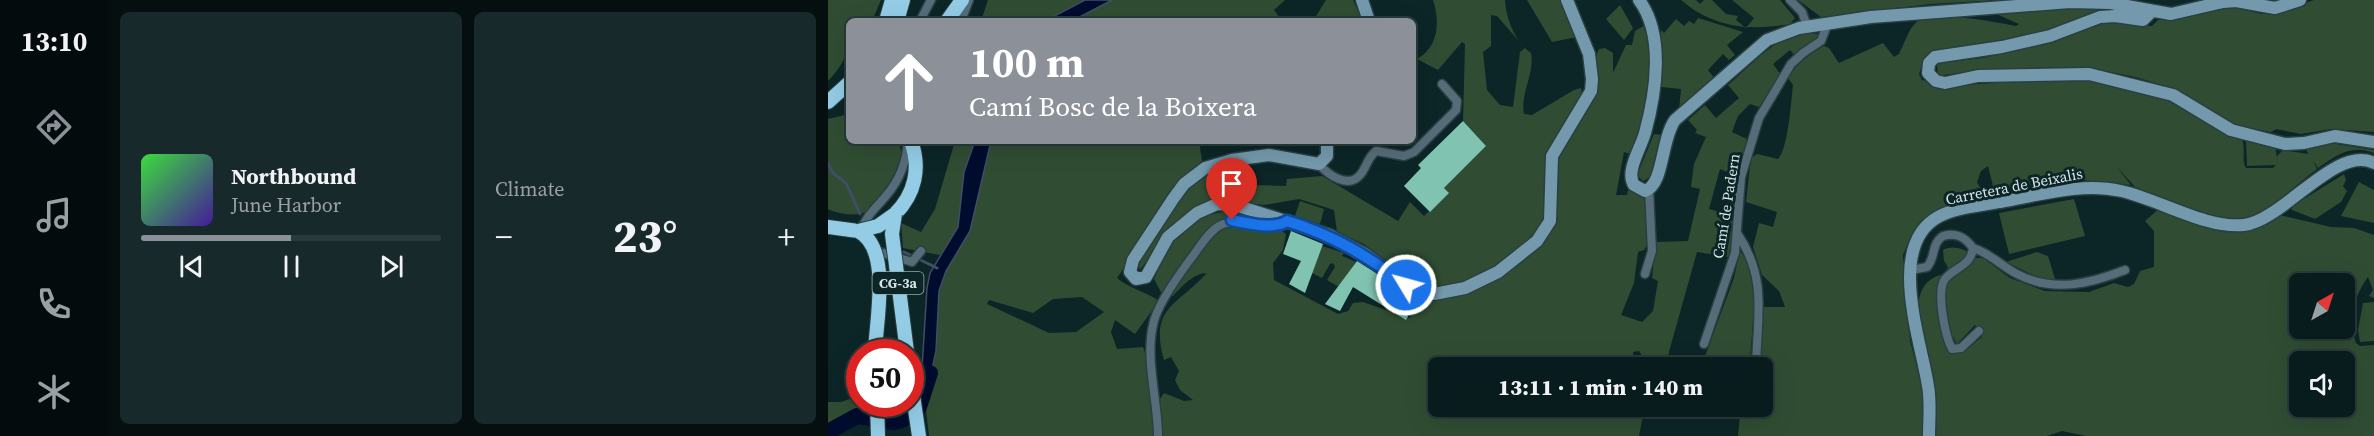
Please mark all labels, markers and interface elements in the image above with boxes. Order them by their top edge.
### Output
text: 13:10 [21,23,87,60]
text: 100 m [969,33,1084,91]
icon: ahead [870,42,948,120]
text: Camí Bosc de la Boixera [969,88,1257,125]
icon: directions [33,106,75,148]
street label: Camí de Padern [1707,152,1745,260]
pin [1206,158,1257,220]
text: Northbound [231,161,356,191]
street label: Carretera de Beixalis [1944,162,2084,210]
icon: arrive [1215,167,1248,200]
text: Climate [495,175,564,203]
text: June Harbor [231,191,341,219]
icon: music [33,194,75,236]
text: 23° [613,205,677,267]
text: − [495,214,513,259]
text: + [777,214,795,259]
icon: previous [175,250,208,283]
icon: pause [275,250,308,283]
icon: next [375,250,408,283]
position arrow [1374,253,1438,317]
road number: CG-3a [872,272,924,294]
north arrow [2289,273,2355,339]
map controls [2289,273,2355,417]
icon: phone [33,283,75,325]
speed limit sign: 50 [846,339,924,417]
button: sound [2289,351,2355,417]
icon: climate [33,371,75,413]
text: 13:11 · 1 min · 140 m [1498,372,1703,402]

